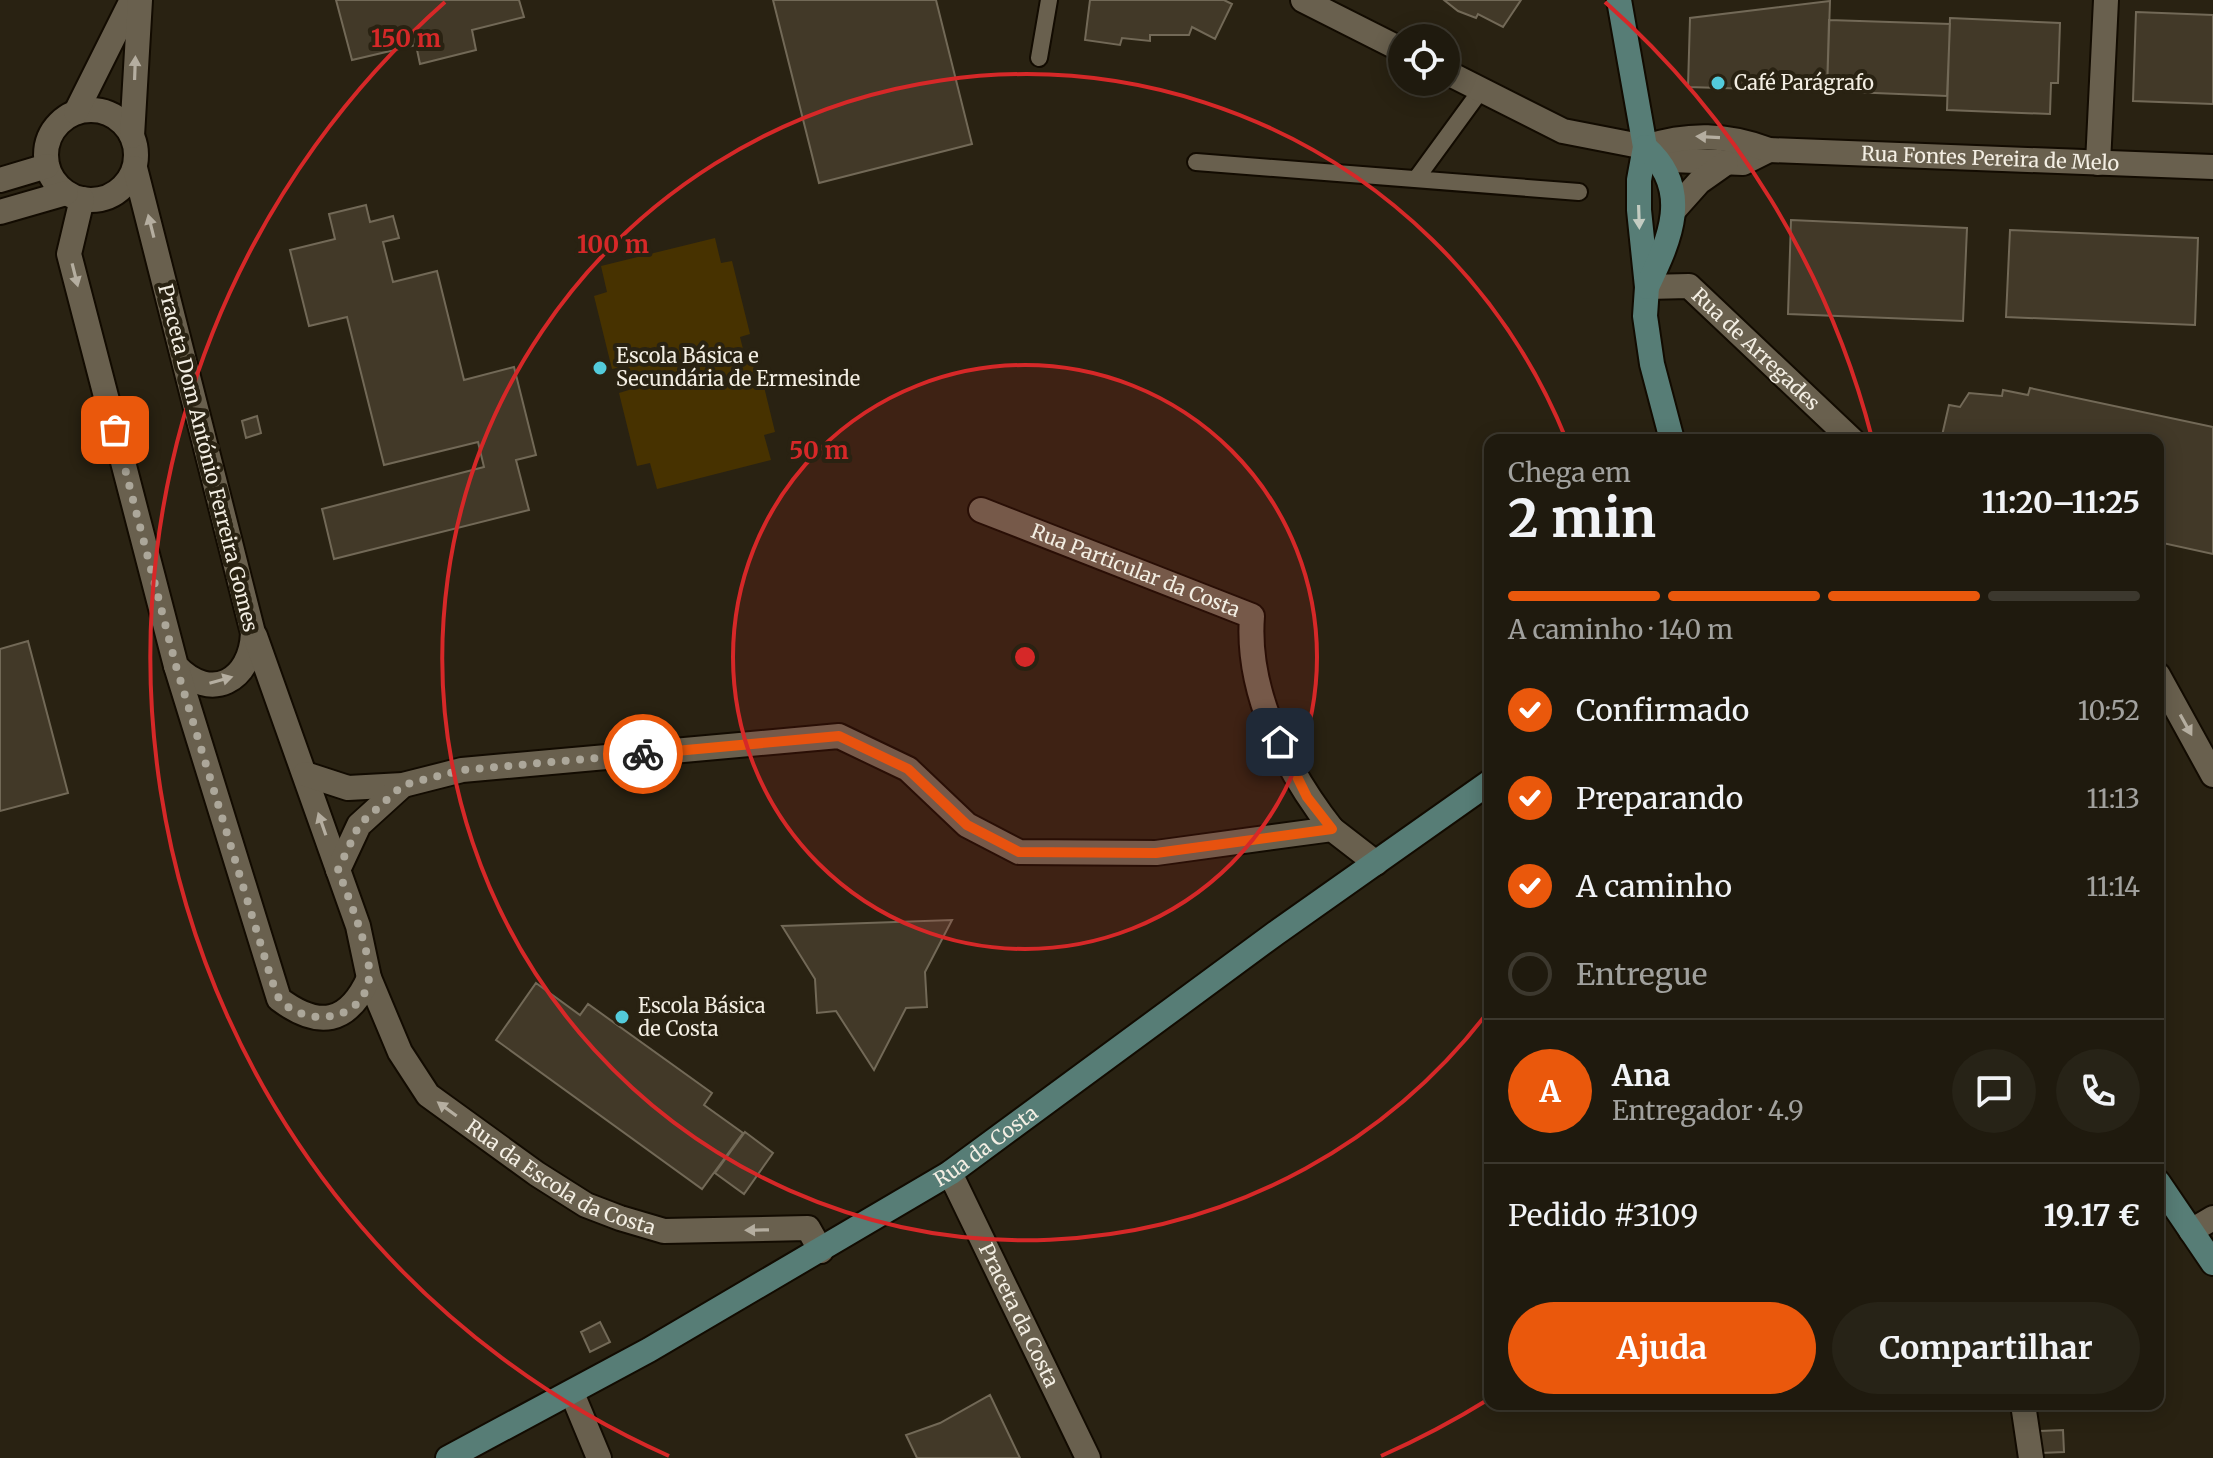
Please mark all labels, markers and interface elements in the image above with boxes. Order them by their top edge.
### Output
text: 150 m [371,23,441,54]
map controls [1388,24,1460,96]
button: locate [1388,24,1460,96]
one-way arrow [129,55,142,80]
place label: Café Parágrafo [1734,70,1874,95]
marker: Café Parágrafo [1709,74,1727,92]
one-way arrow [1695,130,1720,143]
street label: Rua Fontes Pereira de Melo [1861,141,2120,175]
one-way arrow [1633,205,1646,230]
one-way arrow [145,214,157,239]
text: 100 m [577,229,649,260]
one-way arrow [69,263,81,288]
street label: Praceta Dom António Ferreira Gomes [153,281,264,634]
street label: Rua de Arregades [1687,282,1825,415]
place label: Escola Básica e Secundária de Ermesinde [616,343,860,391]
marker: Escola Básica e Secundária de Ermesinde [591,359,609,377]
pin [81,396,149,464]
icon: bag [93,408,137,452]
text: 50 m [789,435,849,466]
text: Chega em [1508,456,1631,489]
text: 11:20–11:25 [1982,483,2140,521]
text: 2 min [1508,486,1656,551]
street label: Rua Particular da Costa [1028,518,1244,622]
text: A caminho · 140 m [1508,613,1733,646]
centre of rings [1011,643,1039,671]
one-way arrow [209,673,233,686]
icon: check [1508,688,1552,732]
text: Confirmado [1576,691,1749,729]
text: 10:52 [2078,694,2140,727]
pin [1246,708,1314,776]
one-way arrow [2179,713,2192,736]
courier [603,714,683,794]
icon: home [1258,720,1302,764]
icon: bike [621,732,665,776]
icon: check [1508,776,1552,820]
text: Preparando [1576,779,1743,817]
text: 11:13 [2087,782,2140,815]
one-way arrow [316,812,328,836]
icon: check [1508,864,1552,908]
text: A caminho [1576,867,1732,905]
text: 11:14 [2086,870,2140,903]
text: Entregue [1576,955,1707,993]
place label: Escola Básica de Costa [638,993,766,1041]
marker: Escola Básica de Costa [613,1008,631,1026]
button: chat [1952,1049,2036,1133]
button: phone [2056,1049,2140,1133]
text: Ana [1612,1056,1670,1094]
text: A [1539,1072,1561,1110]
text: Entregador · 4.9 [1612,1094,1804,1127]
street label: Rua da Costa [929,1100,1043,1192]
one-way arrow [436,1101,458,1117]
street label: Rua da Escola da Costa [461,1114,659,1240]
text: Pedido #3109 [1508,1196,1698,1234]
text: 19.17 € [2043,1196,2140,1234]
one-way arrow [744,1224,769,1236]
street label: Praceta da Costa [974,1239,1065,1391]
button: Ajuda [1508,1302,1816,1394]
button: Compartilhar [1832,1302,2140,1394]

